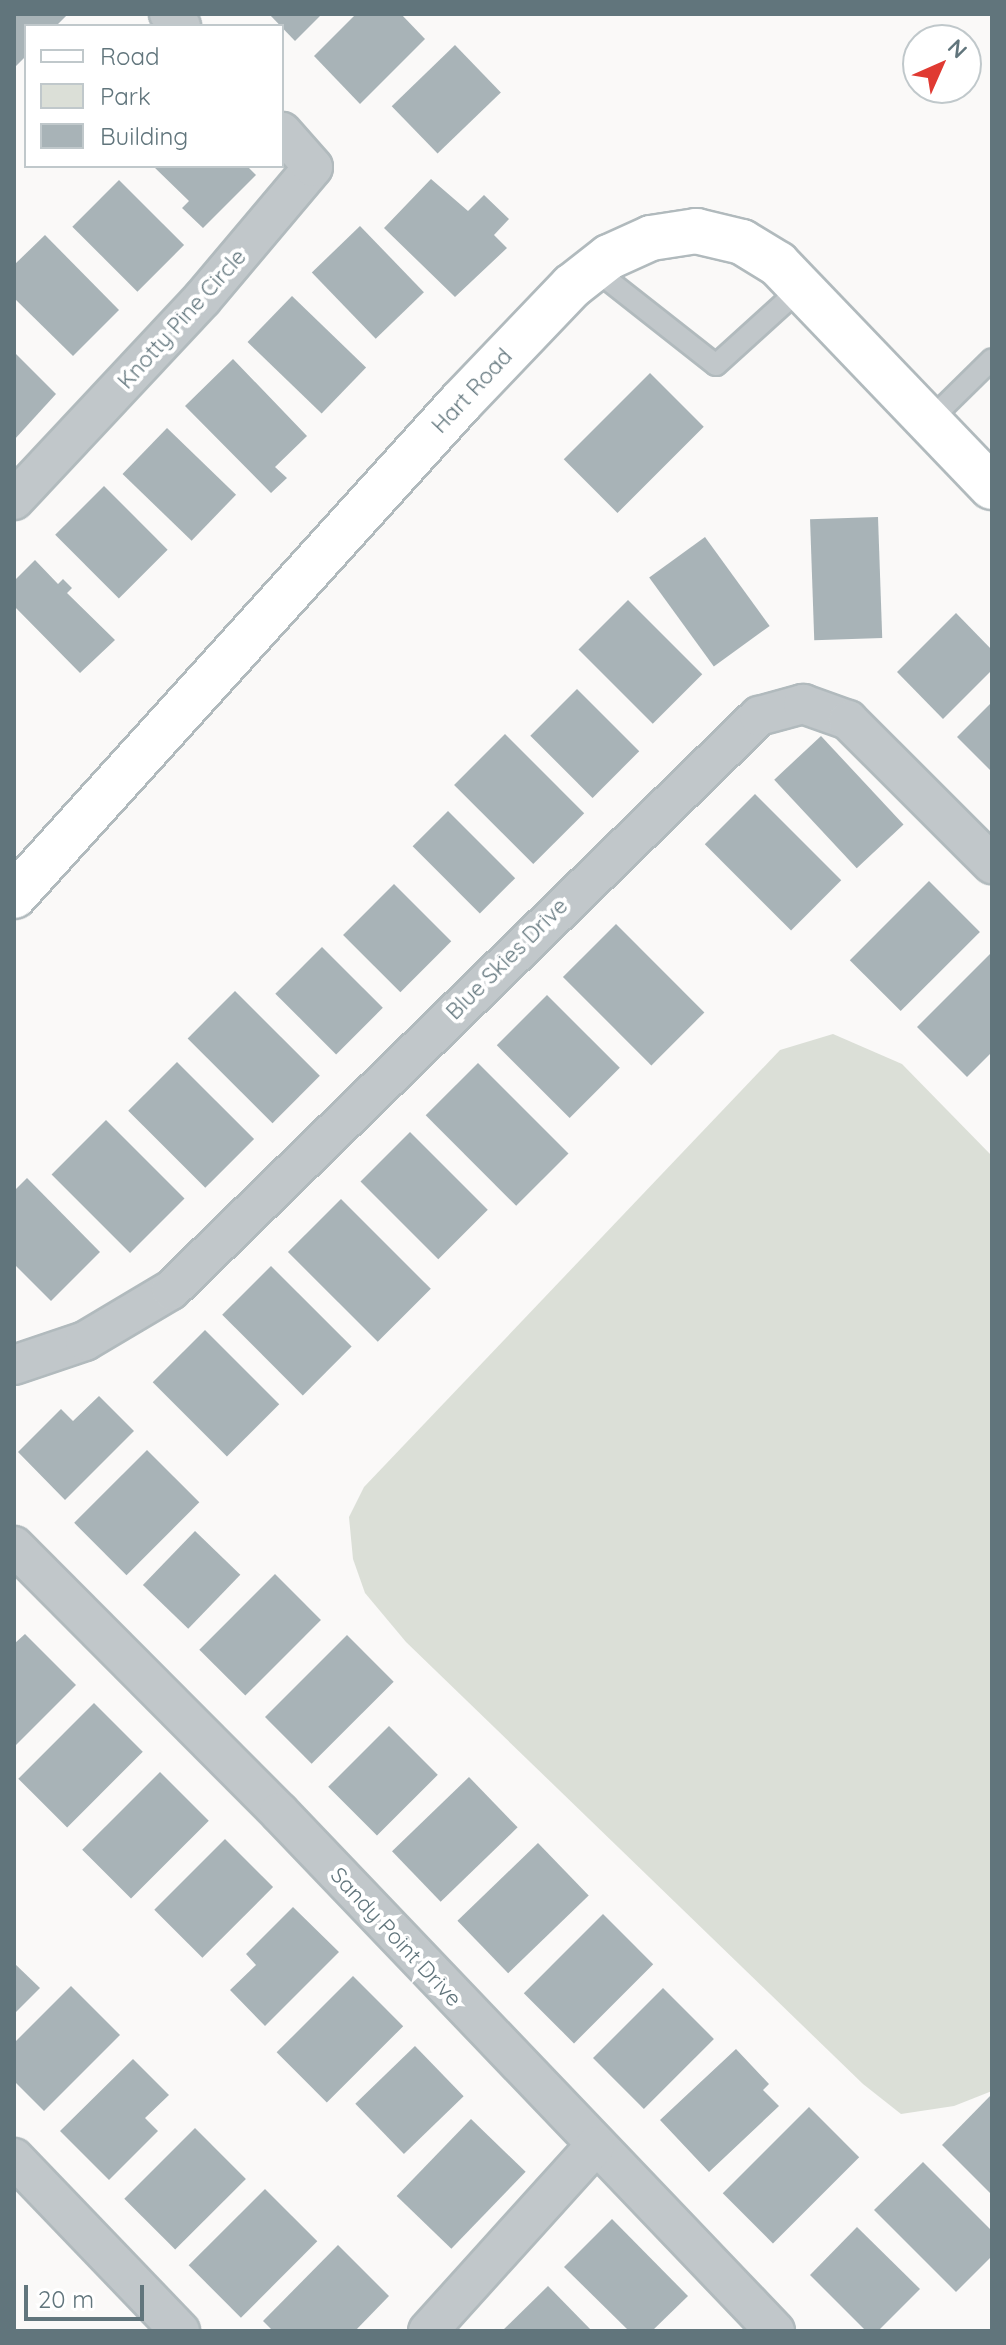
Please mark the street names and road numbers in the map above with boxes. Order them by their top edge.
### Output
street label: Knotty Pine Circle [112,244,252,394]
street label: Hart Road [426,343,518,439]
street label: Blue Skies Drive [441,893,573,1025]
street label: Sandy Point Drive [325,1862,467,2012]

